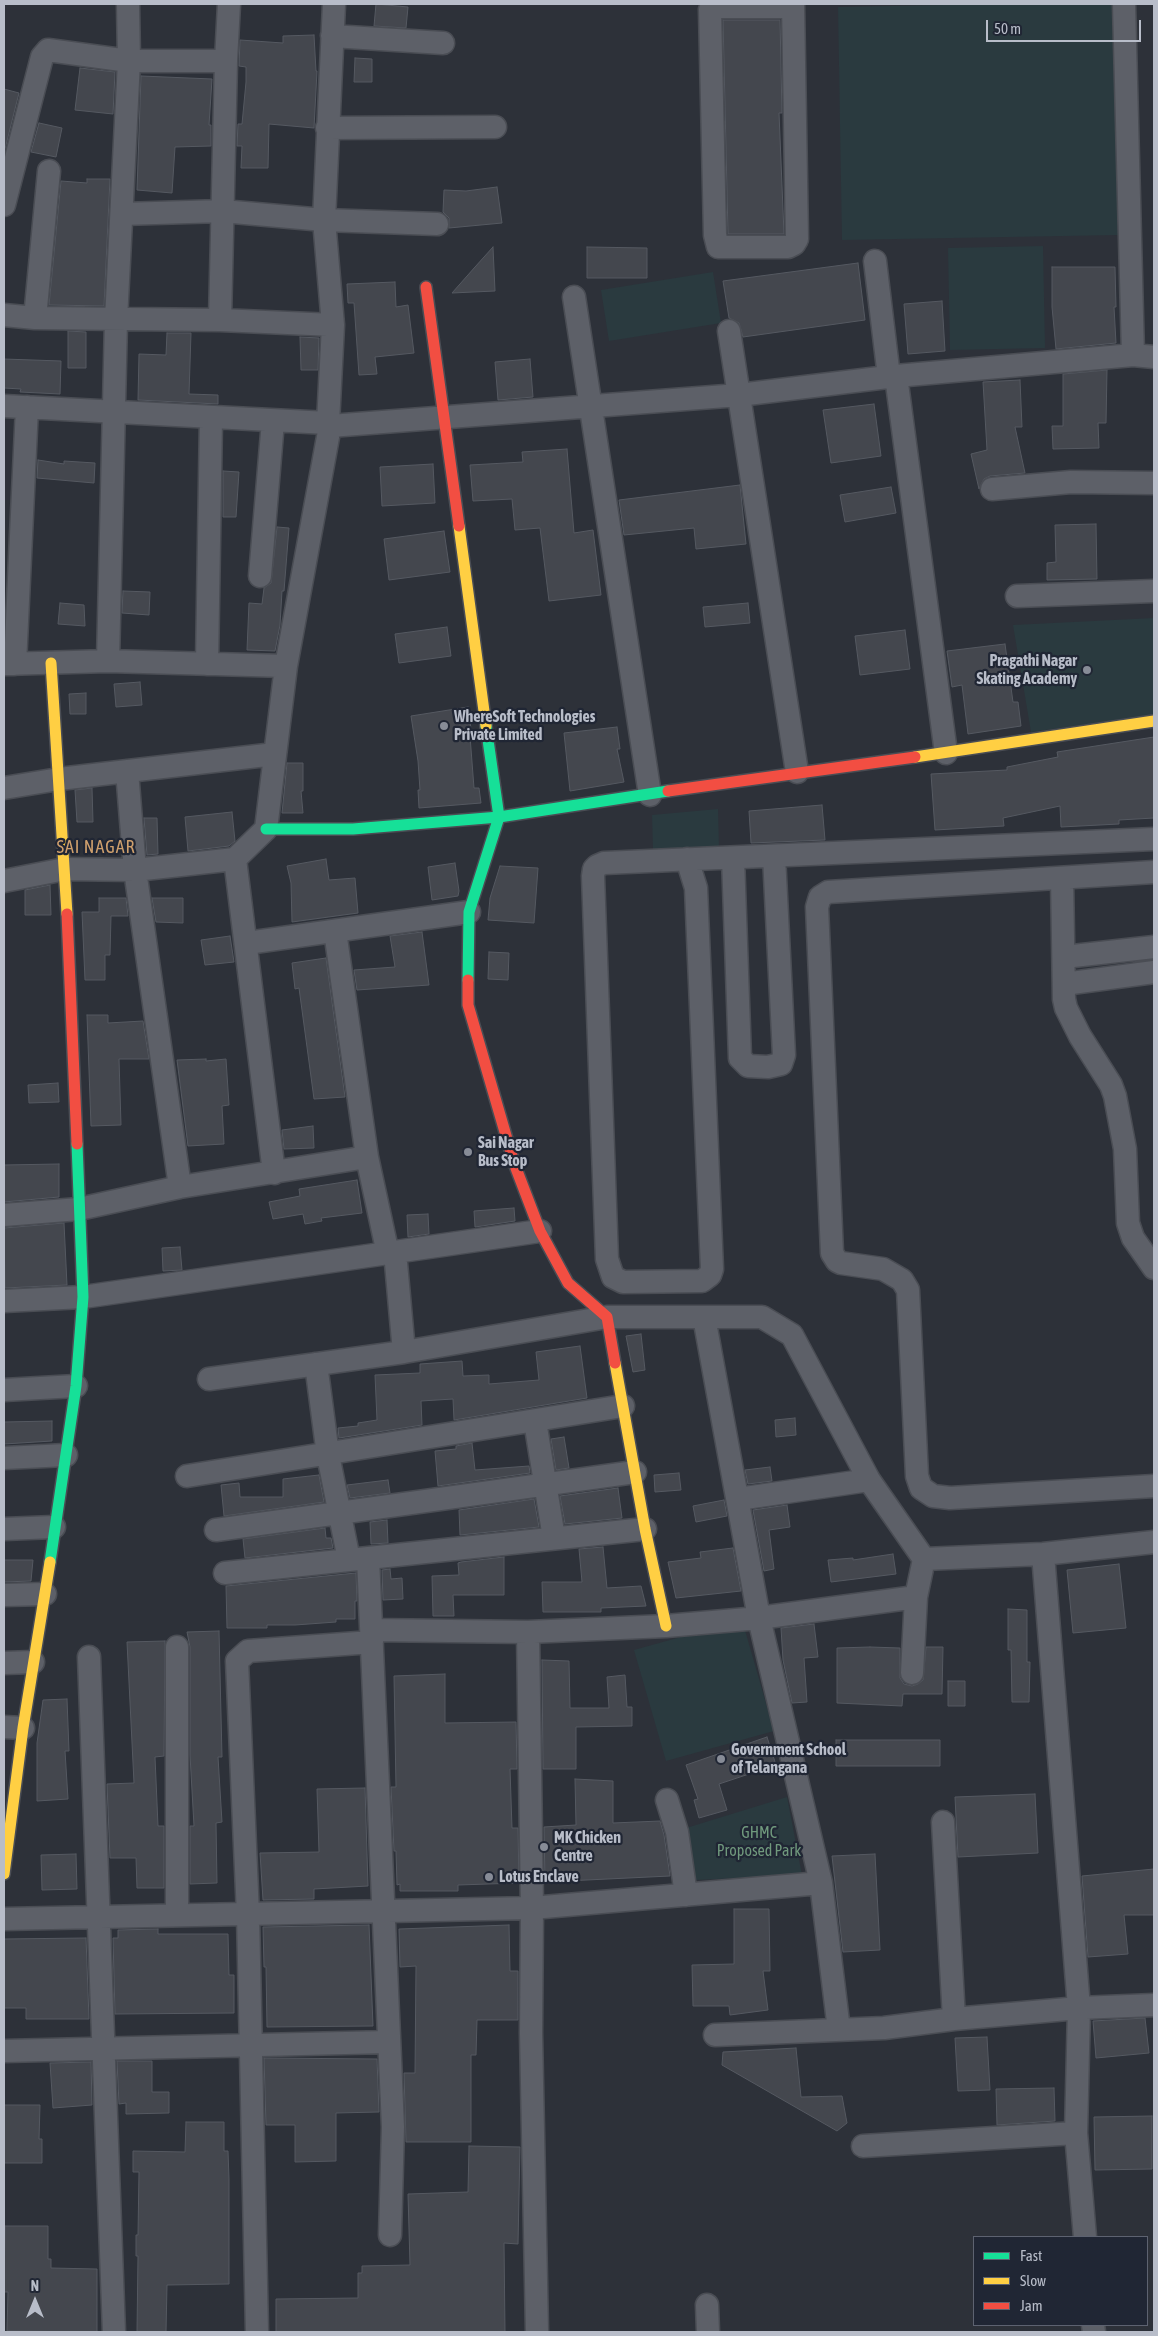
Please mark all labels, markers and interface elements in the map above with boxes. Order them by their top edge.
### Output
scale bar [988,10,1143,42]
text: 50 m [994,20,1021,37]
place label: Pragathi Nagar Skating Academy [977,651,1077,689]
marker: Pragathi Nagar Skating Academy [1081,664,1093,676]
place label: WhereSoft Technologies Private Limited [454,707,595,745]
marker: WhereSoft Technologies Private Limited [438,720,450,732]
district label: SAI NAGAR [55,836,137,858]
place label: Sai Nagar Bus Stop [478,1133,534,1171]
marker: Sai Nagar Bus Stop [462,1146,474,1158]
place label: Government School of Telangana [731,1740,846,1778]
marker: Government School of Telangana [715,1753,727,1765]
park label: GHMC Proposed Park [717,1823,801,1861]
place label: MK Chicken Centre [554,1828,621,1866]
marker: MK Chicken Centre [538,1841,550,1853]
place label: Lotus Enclave [499,1867,579,1887]
marker: Lotus Enclave [483,1871,495,1883]
legend [973,2236,1148,2326]
text: Fast [1020,2247,1042,2264]
text: Slow [1020,2272,1046,2289]
north arrow [10,2276,60,2326]
text: N [31,2278,39,2294]
text: Jam [1020,2297,1043,2314]

